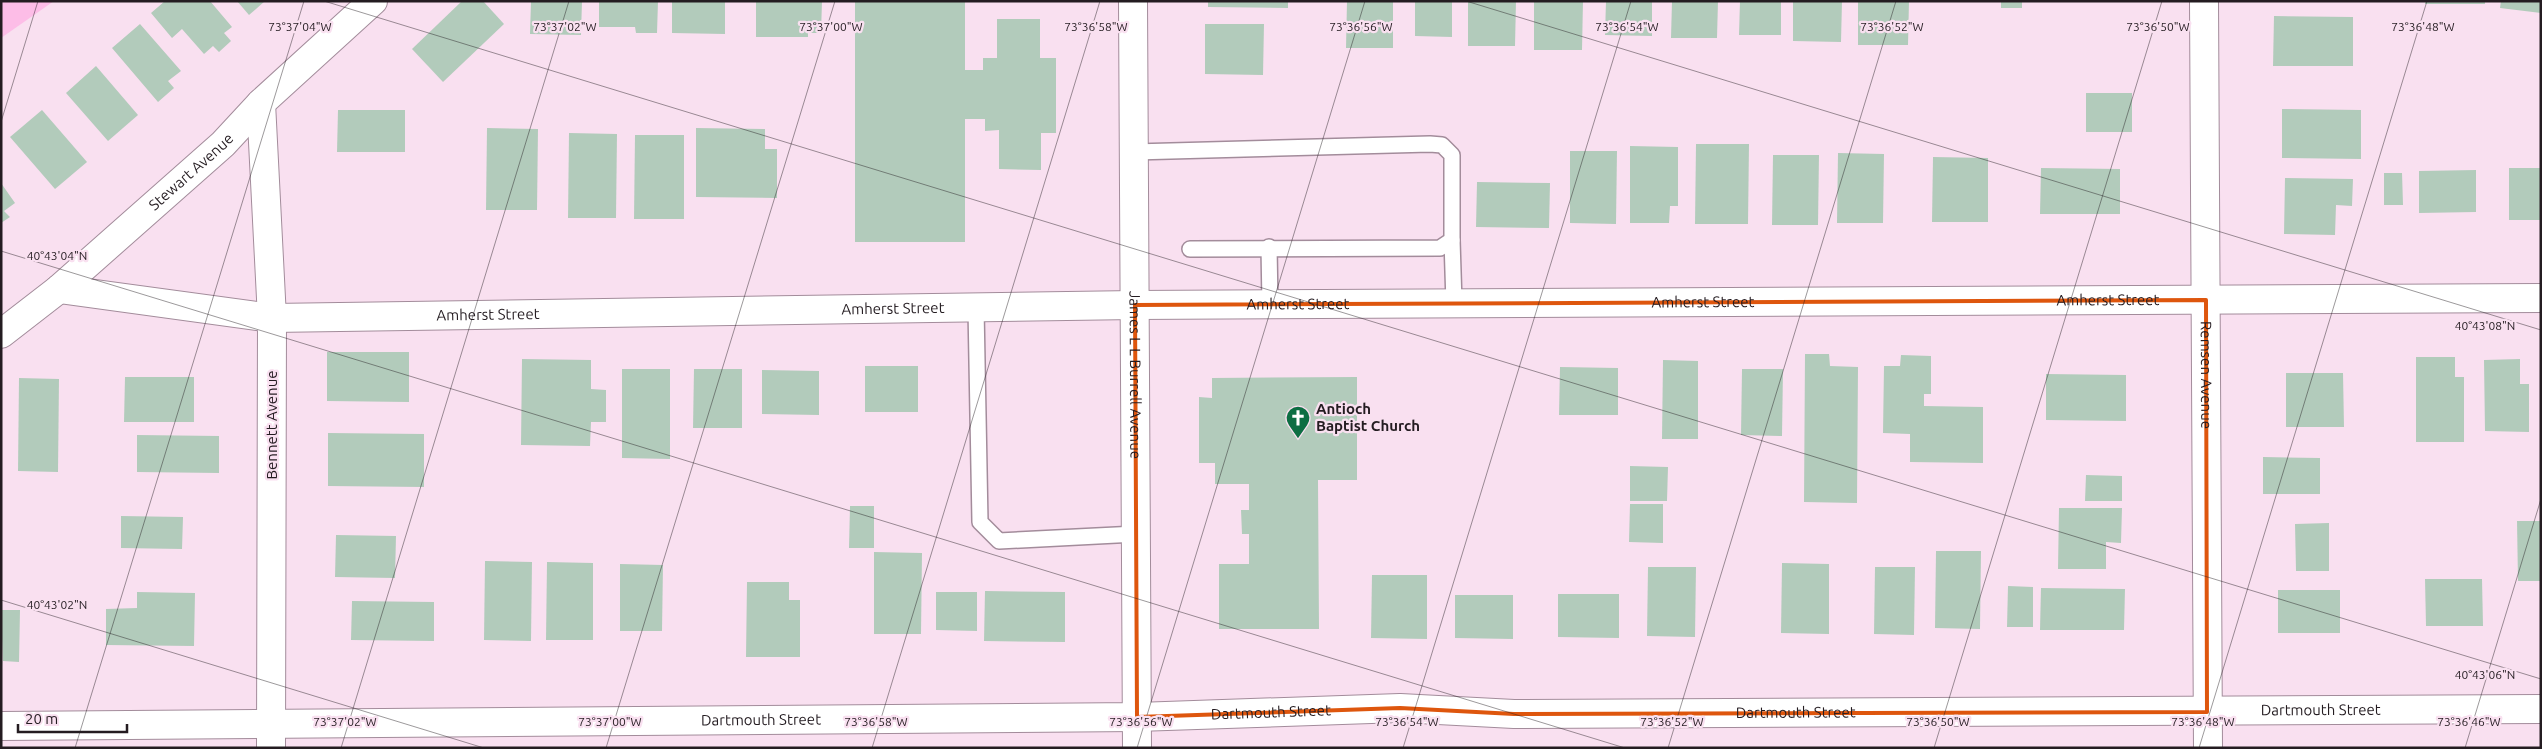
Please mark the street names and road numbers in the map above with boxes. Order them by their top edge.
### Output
street label: Stewart Avenue [145,130,236,213]
street label: James L L Burrell Avenue [1127,291,1144,459]
street label: Amherst Street [2056,291,2160,308]
street label: Amherst Street [1651,293,1755,310]
street label: Amherst Street [1246,295,1350,312]
street label: Amherst Street [841,299,945,317]
street label: Amherst Street [436,305,540,324]
street label: Remsen Avenue [2198,321,2215,429]
street label: Bennett Avenue [263,371,280,479]
street label: Dartmouth Street [1211,701,1331,722]
street label: Dartmouth Street [2261,701,2381,718]
street label: Dartmouth Street [1736,703,1856,721]
street label: Dartmouth Street [701,711,821,728]

